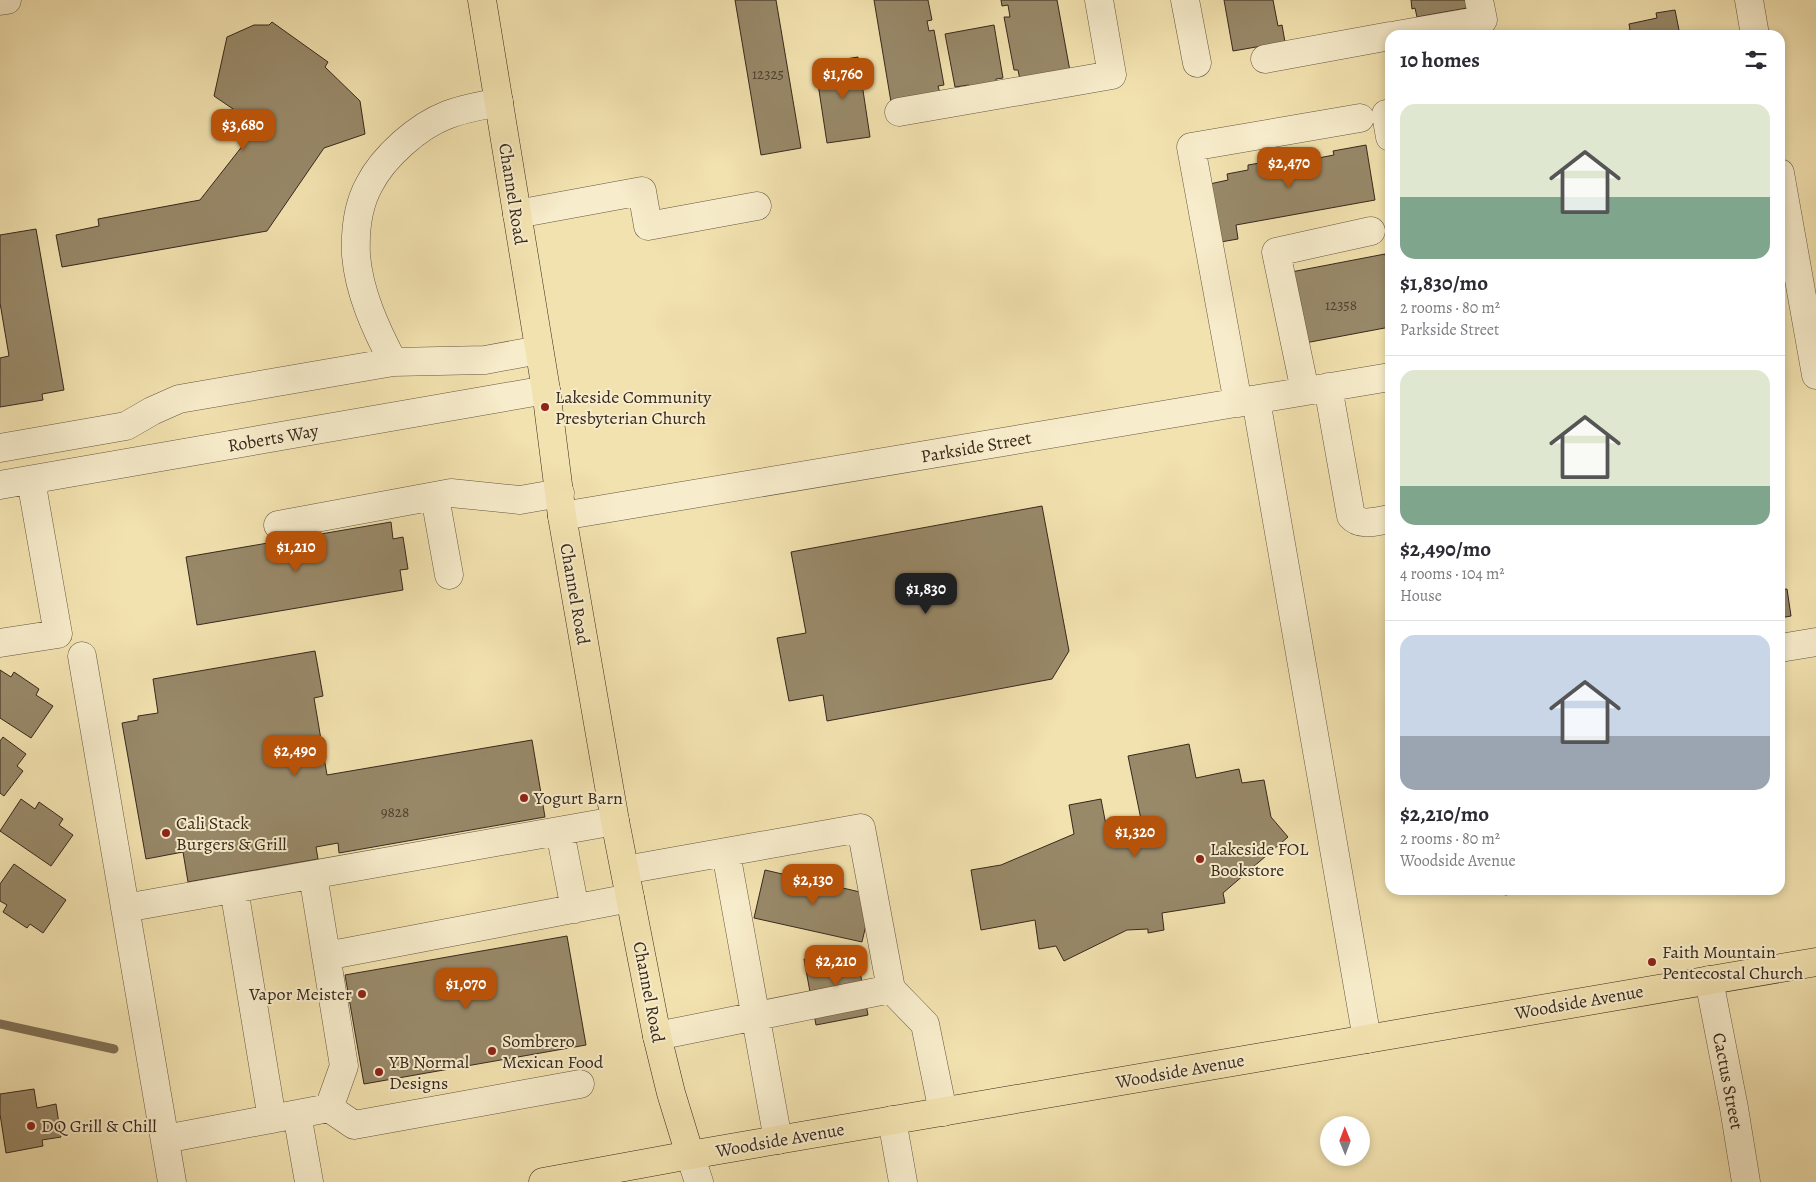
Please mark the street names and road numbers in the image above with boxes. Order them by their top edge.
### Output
street label: Channel Road [493,142,533,247]
street label: Roberts Way [226,418,321,458]
street label: Parkside Street [919,425,1033,469]
street label: Channel Road [554,541,596,647]
street label: Channel Road [627,939,671,1045]
street label: Woodside Avenue [1512,979,1645,1025]
street label: Cactus Street [1707,1031,1749,1131]
street label: Woodside Avenue [1113,1048,1246,1094]
street label: Woodside Avenue [713,1117,846,1163]

